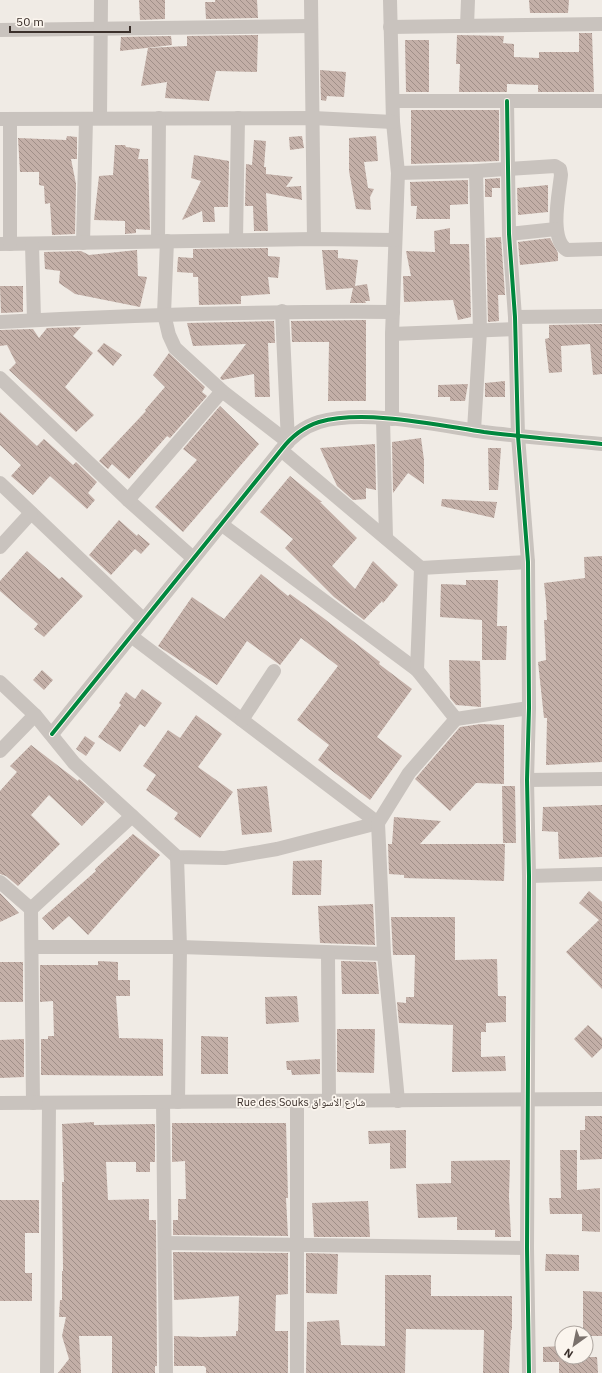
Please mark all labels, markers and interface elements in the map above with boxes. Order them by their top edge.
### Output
scale bar [10,8,130,34]
text: 50 m [16,14,44,29]
street label: Rue des Souks شارع الأسواق [237,1095,365,1109]
north arrow [554,1325,594,1365]
text: N [561,1345,576,1361]

